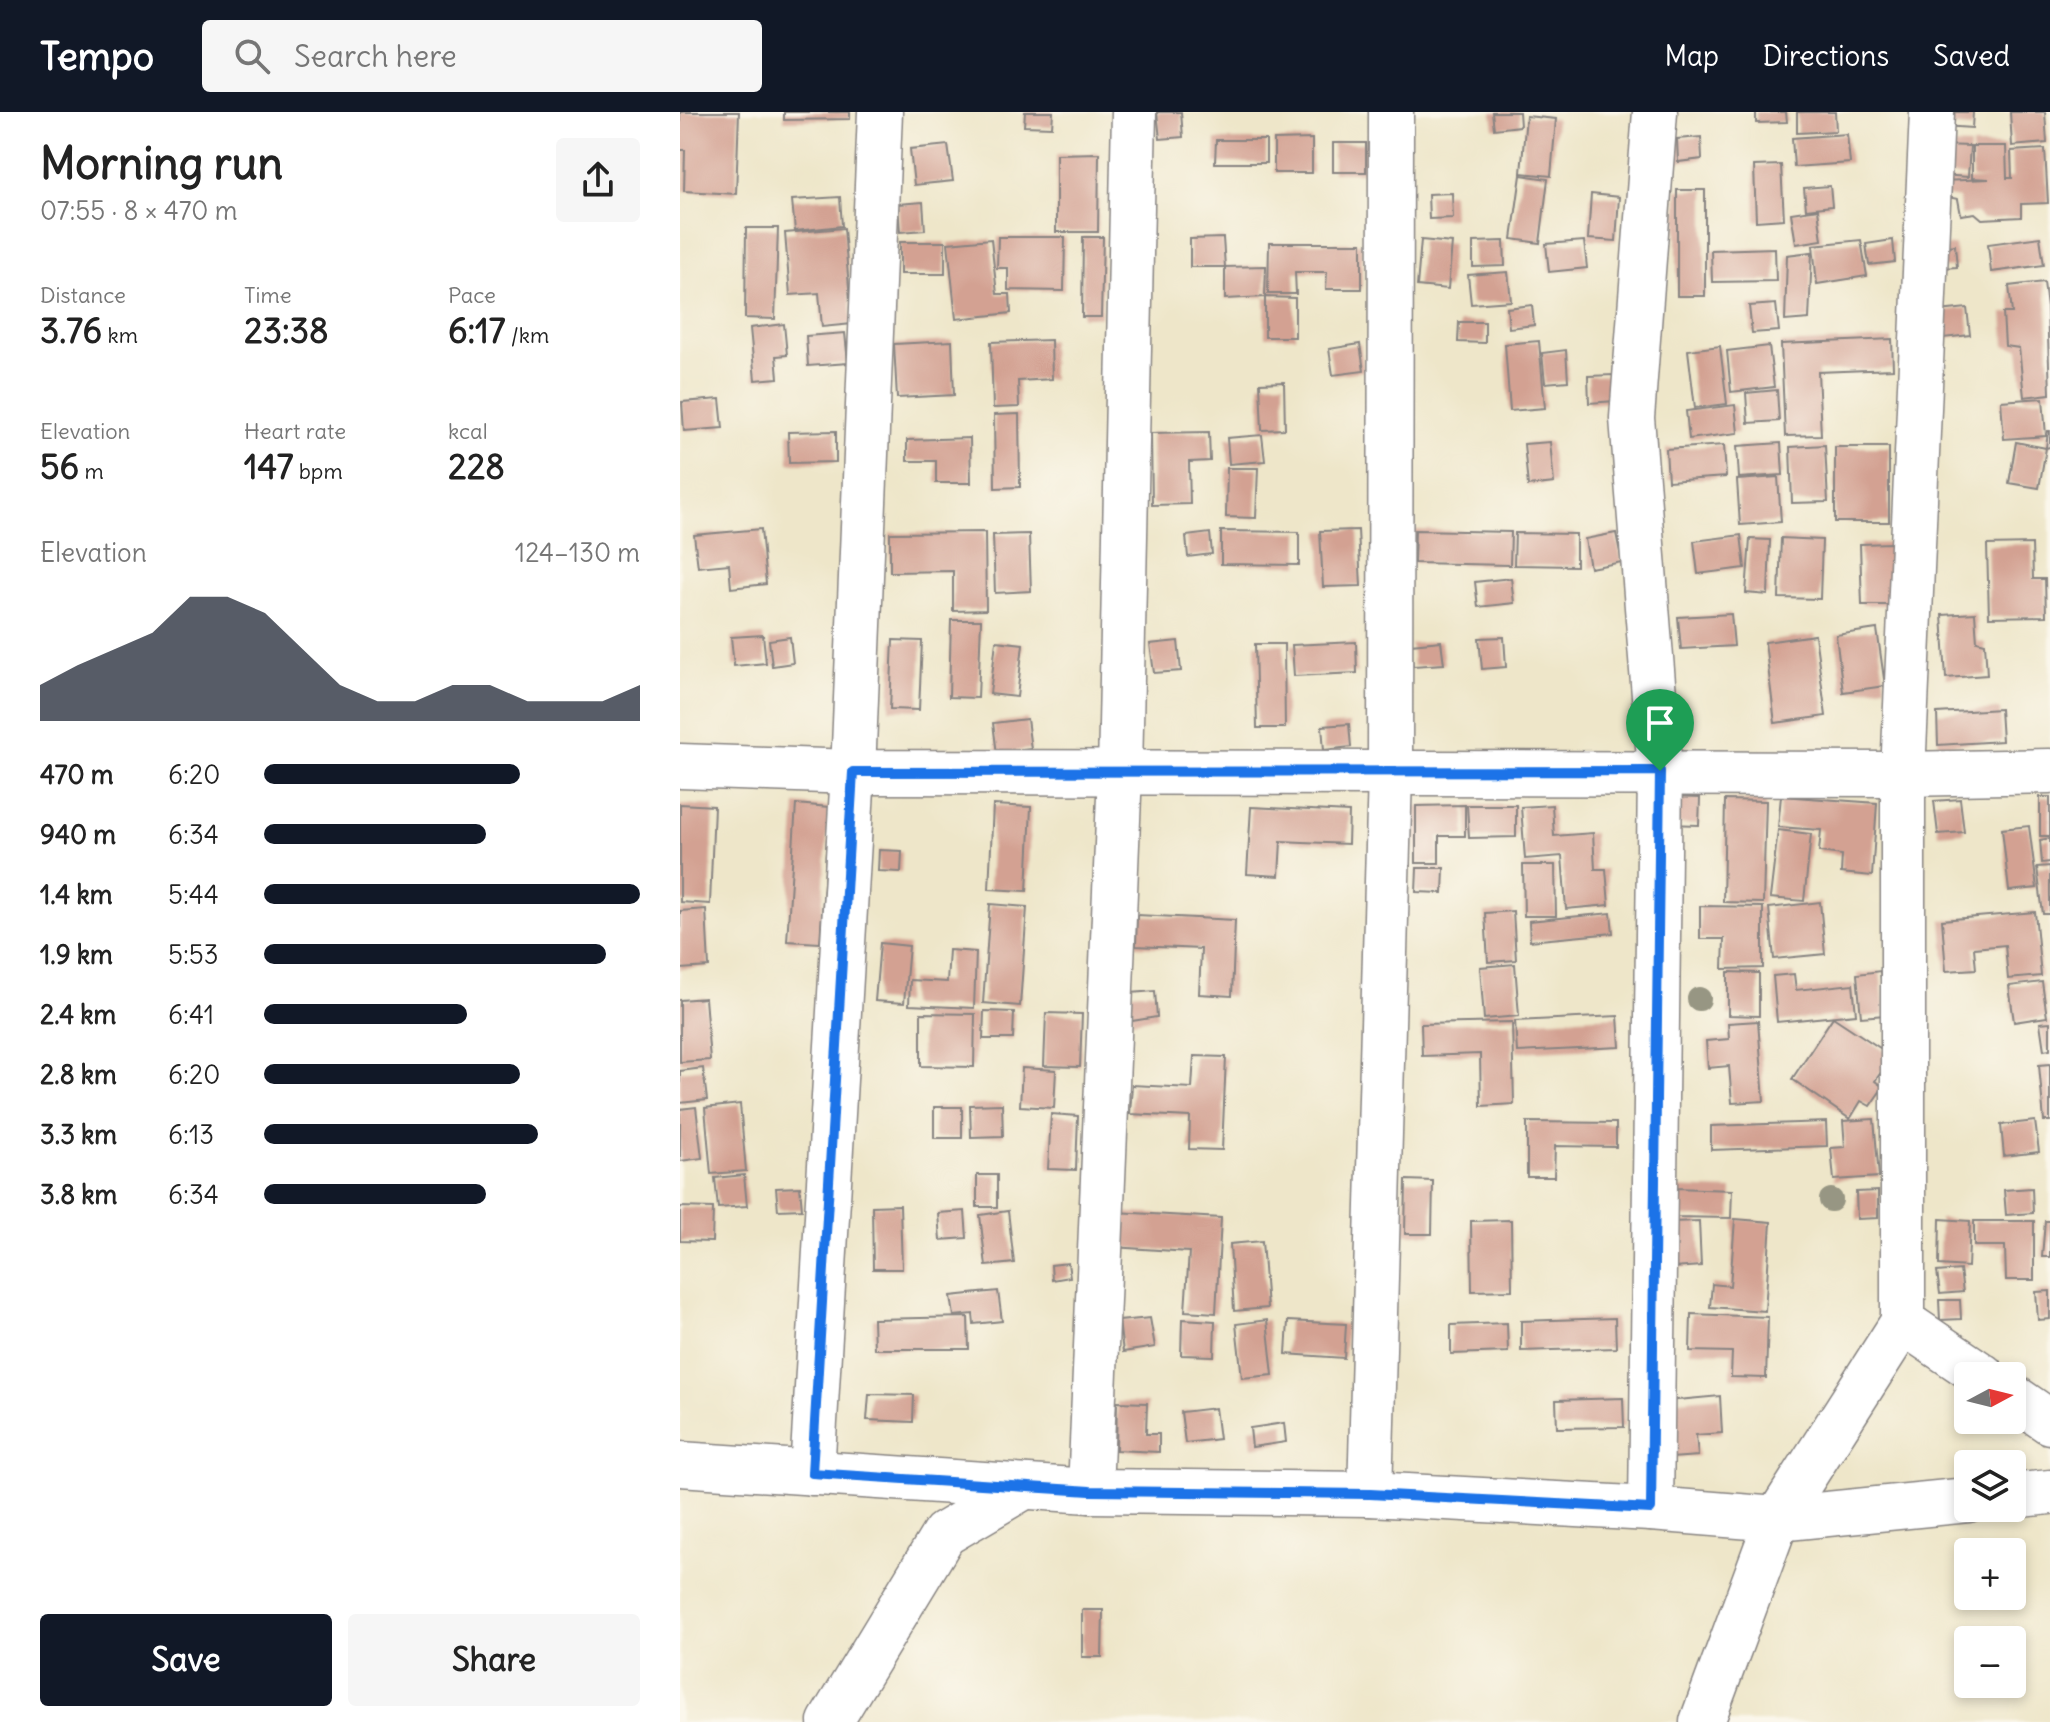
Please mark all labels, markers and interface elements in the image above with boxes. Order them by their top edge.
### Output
search box [202,20,762,92]
text: Tempo [40,33,154,80]
icon: search [230,34,274,78]
text: Search here [294,37,457,75]
text: Map [1664,38,1719,74]
text: Directions [1763,38,1889,74]
text: Saved [1933,38,2010,74]
text: Morning run [40,136,283,191]
button: share [556,138,640,222]
text: 07:55 · 8 × 470 m [40,194,237,227]
text: Distance [40,281,126,309]
text: Time [244,281,292,309]
text: Pace [448,281,496,309]
text: 3.76 [40,309,102,352]
text: 23:38 [244,309,329,352]
text: 6:17 [448,309,505,352]
text: km [102,321,138,349]
text: /km [505,321,549,349]
text: Elevation [40,417,130,445]
text: Heart rate [244,417,346,445]
text: kcal [448,417,488,445]
text: 56 [40,445,79,488]
text: 147 [244,445,293,488]
text: 228 [448,445,505,488]
text: m [79,457,104,485]
text: bpm [293,457,343,485]
text: Elevation [40,536,147,569]
text: 124–130 m [515,536,640,569]
pin [1626,689,1694,771]
icon: arrive [1638,701,1682,745]
text: 470 m [40,758,114,791]
text: 6:20 [168,758,220,791]
text: 940 m [40,818,116,851]
text: 6:34 [168,818,219,851]
text: 1.4 km [40,878,113,911]
text: 5:44 [168,878,219,911]
text: 1.9 km [40,938,113,971]
text: 5:53 [168,938,219,971]
text: 2.4 km [40,998,116,1031]
text: 6:41 [168,998,214,1031]
text: 2.8 km [40,1058,117,1091]
text: 6:20 [168,1058,220,1091]
text: 3.3 km [40,1118,117,1151]
text: 6:13 [168,1118,214,1151]
text: 3.8 km [40,1178,117,1211]
text: 6:34 [168,1178,219,1211]
north arrow [1954,1362,2026,1434]
map controls [1954,1362,2026,1698]
button: layers [1954,1450,2026,1522]
button: + [1954,1538,2026,1610]
button: Save [40,1614,332,1706]
button: Share [348,1614,640,1706]
button: − [1954,1626,2026,1698]

